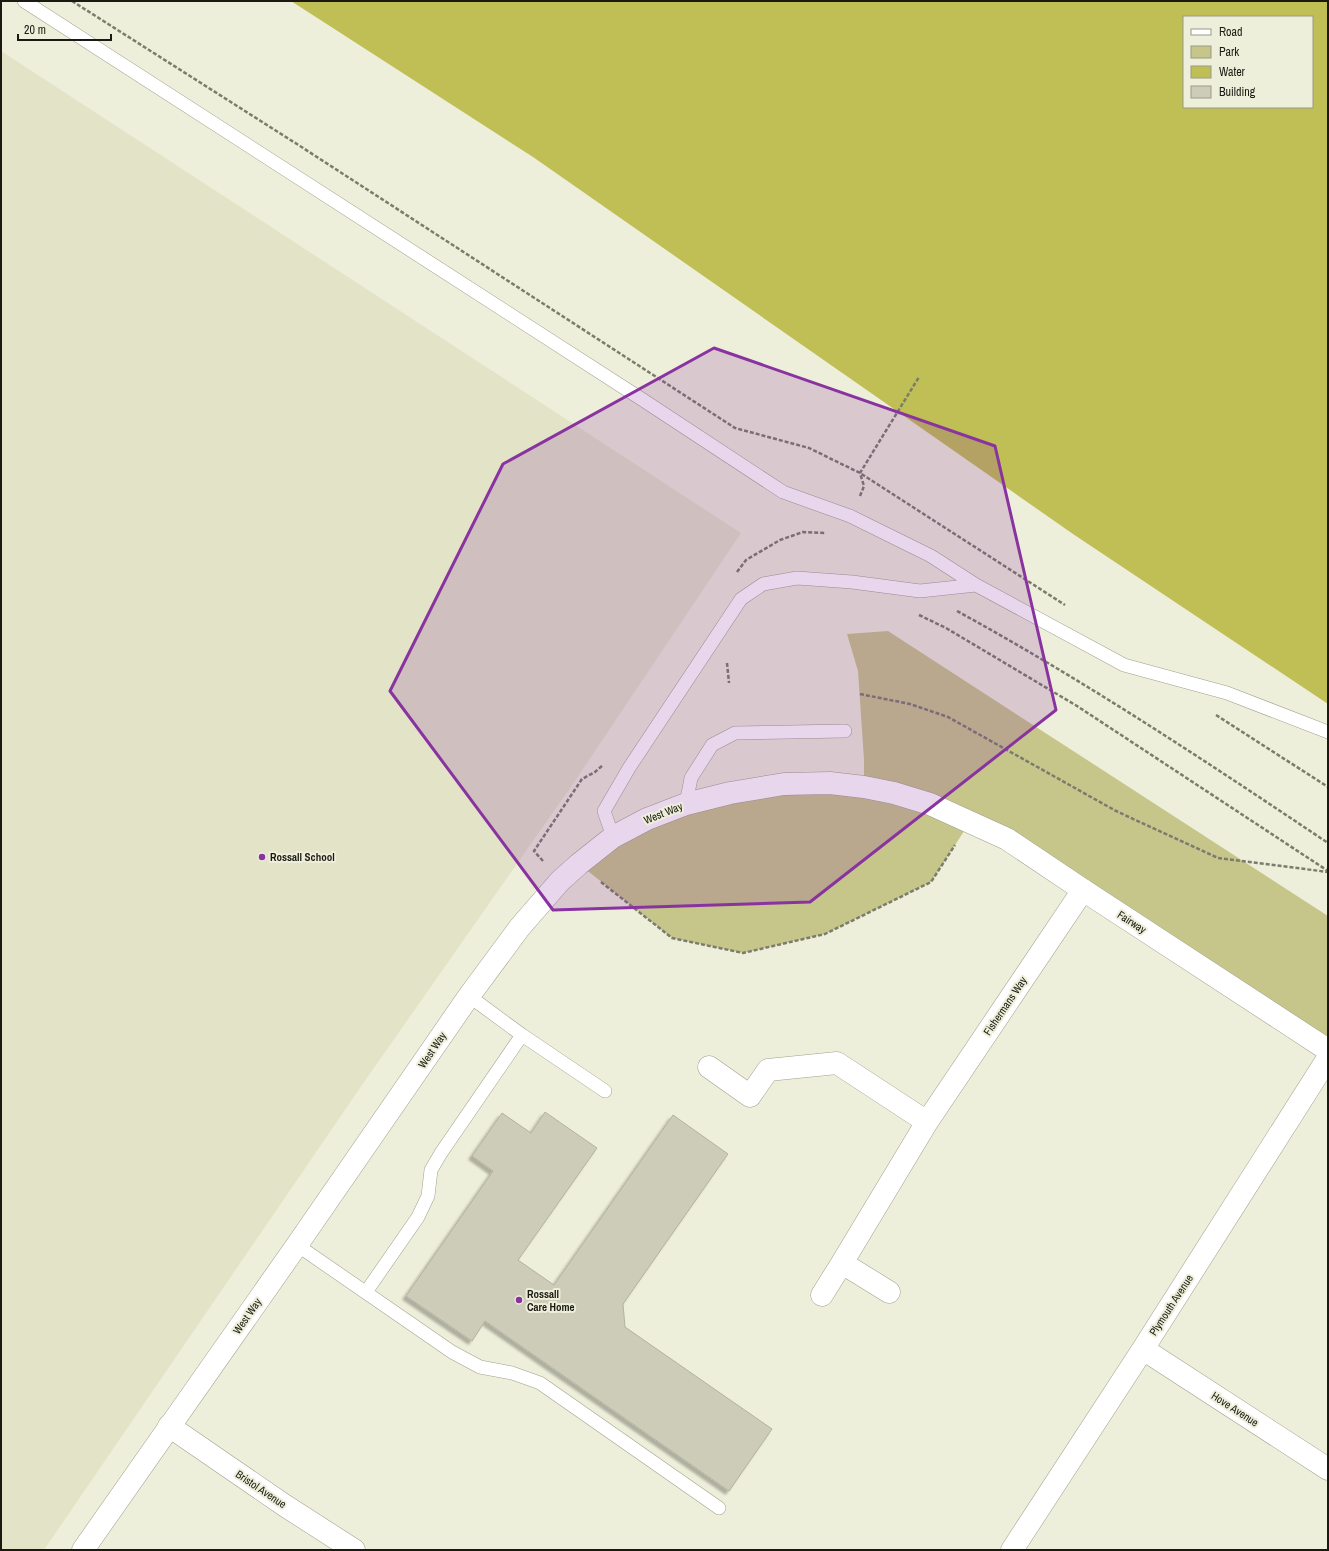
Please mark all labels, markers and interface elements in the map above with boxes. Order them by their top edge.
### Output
scale bar [18,16,111,42]
legend [1183,16,1313,108]
text: 20 m [24,22,46,38]
text: Road [1219,24,1243,40]
text: Park [1219,44,1239,60]
text: Water [1219,64,1246,80]
text: Building [1219,84,1256,100]
street label: West Way [642,799,685,827]
place label: Rossall School [270,850,335,864]
marker: Rossall School [257,852,267,862]
street label: Fairway [1115,908,1149,937]
street label: Fishermans Way [980,974,1030,1038]
street label: West Way [415,1029,449,1071]
street label: Plymouth Avenue [1146,1272,1196,1338]
place label: Rossall Care Home [527,1287,575,1314]
street label: West Way [230,1295,265,1337]
marker: Rossall Care Home [514,1295,524,1305]
street label: Hove Avenue [1209,1389,1261,1429]
street label: Bristol Avenue [233,1467,289,1511]

